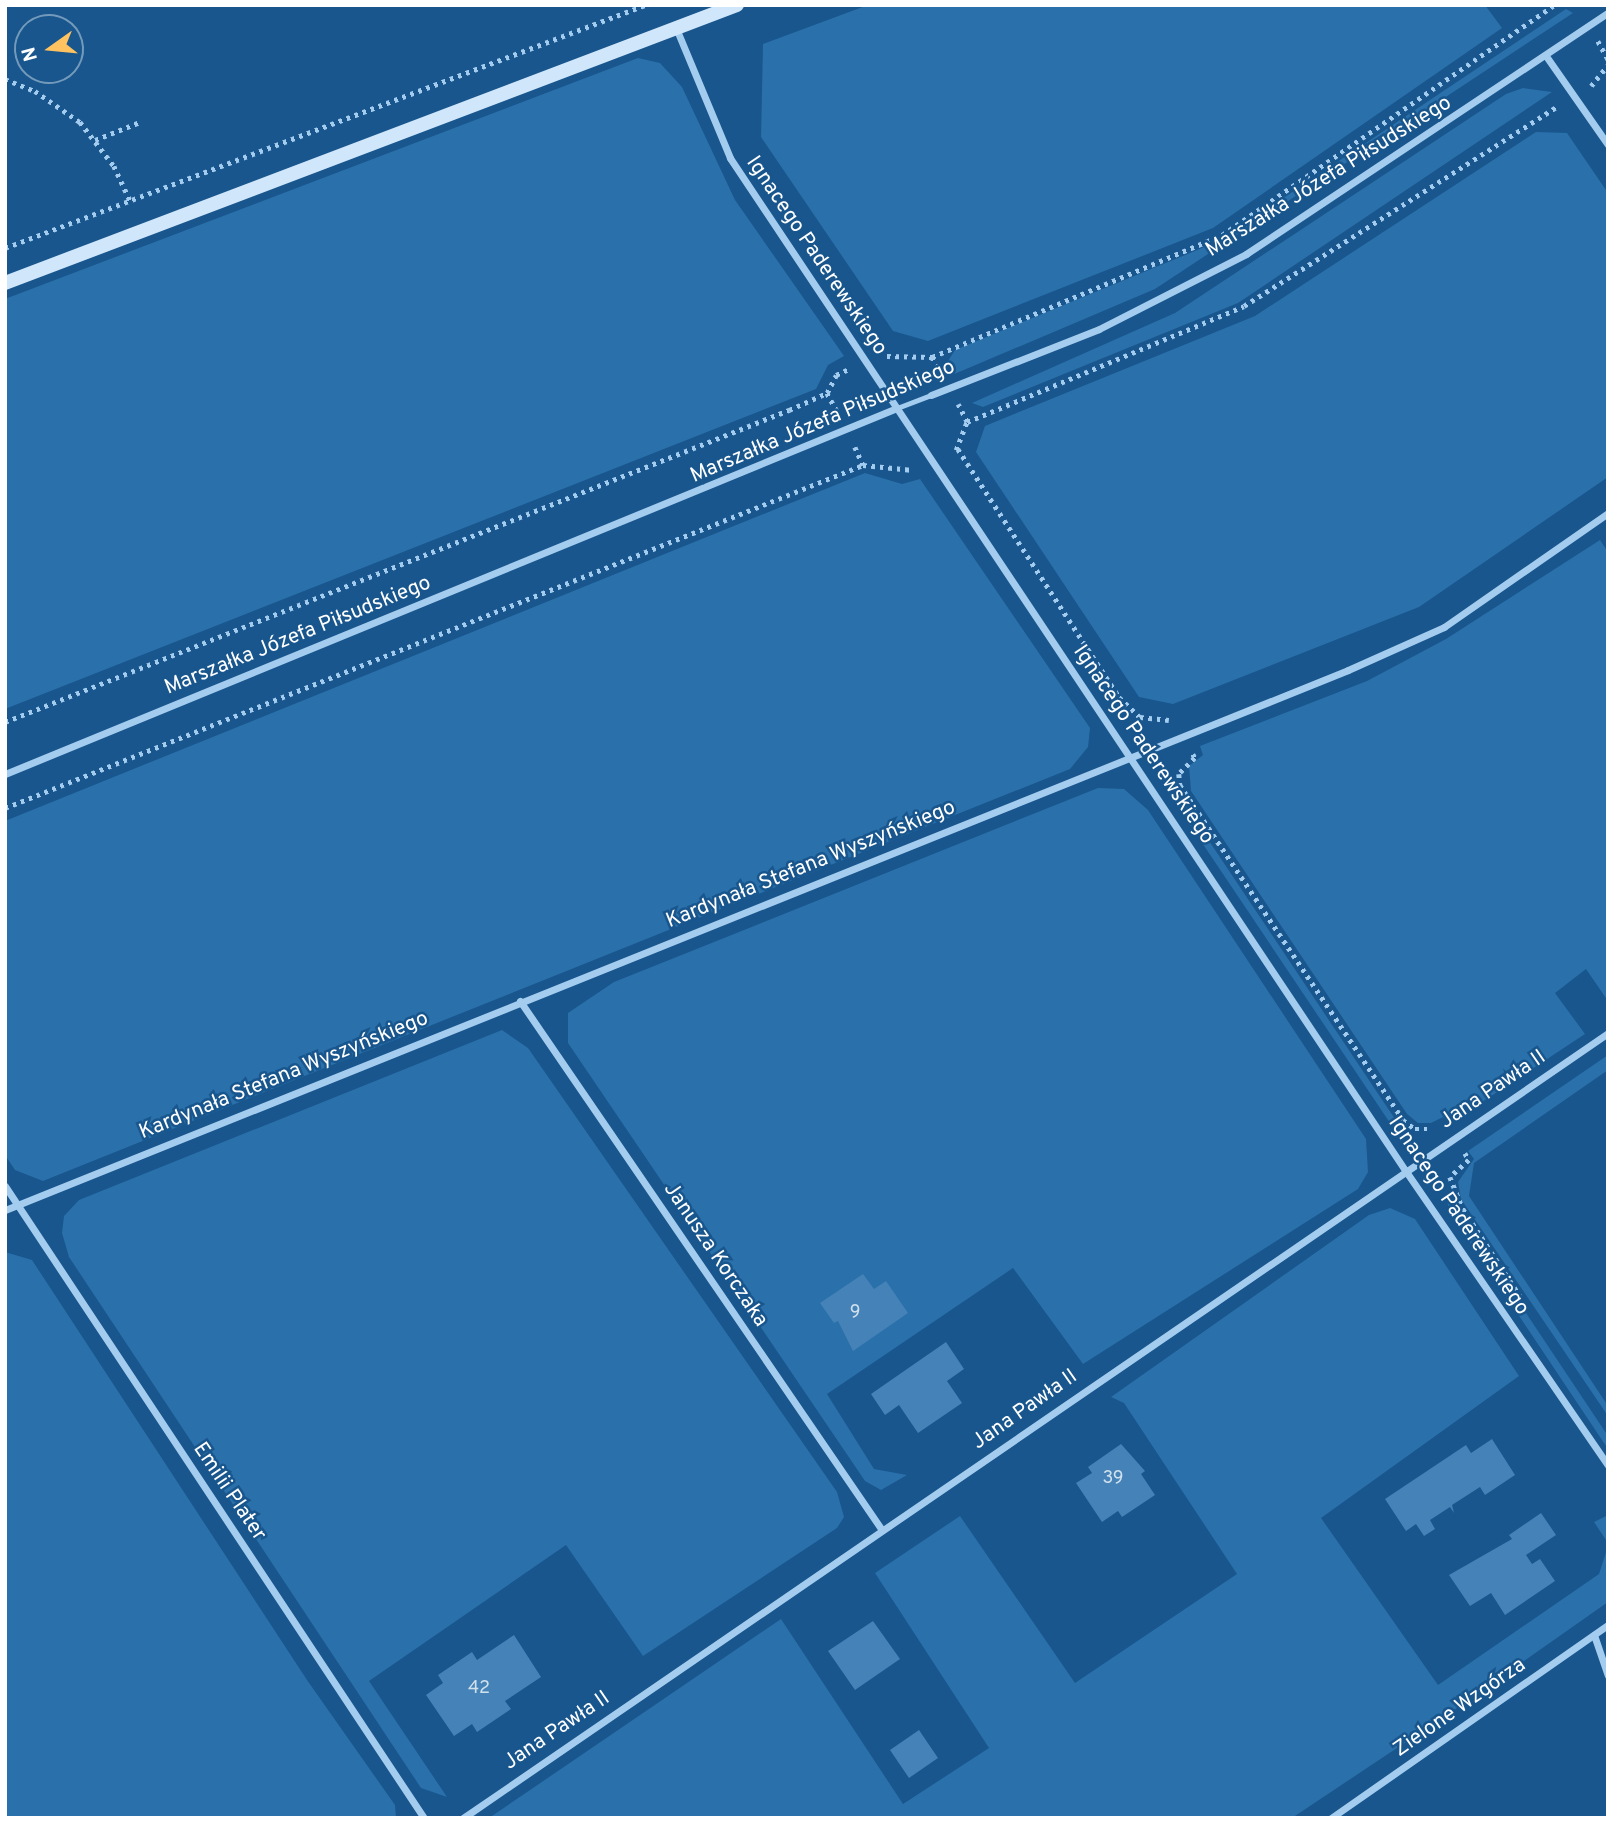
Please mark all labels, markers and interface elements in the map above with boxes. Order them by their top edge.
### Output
north arrow [14,14,84,84]
text: N [17,44,44,64]
street label: Marszałka Józefa Piłsudskiego [1201,91,1457,263]
street label: Ignacego Paderewskiego [740,152,892,360]
street label: Marszałka Józefa Piłsudskiego [687,355,959,489]
street label: Marszałka Józefa Piłsudskiego [161,571,435,701]
street label: Ignacego Paderewskiego [1067,641,1219,849]
street label: Kardynała Stefana Wyszyńskiego [663,795,959,935]
street label: Kardynała Stefana Wyszyńskiego [136,1006,432,1146]
street label: Jana Pawła II [1435,1045,1551,1135]
street label: Ignacego Paderewskiego [1382,1112,1534,1320]
street label: Janusza Korczaka [657,1178,773,1332]
house number: 9 [850,1302,860,1324]
street label: Jana Pawła II [968,1365,1082,1455]
street label: Emilii Plater [187,1438,271,1546]
house number: 39 [1102,1468,1124,1490]
street label: Zielone Wzgórza [1389,1653,1531,1763]
house number: 42 [468,1678,490,1700]
street label: Jana Pawła II [499,1686,615,1776]

